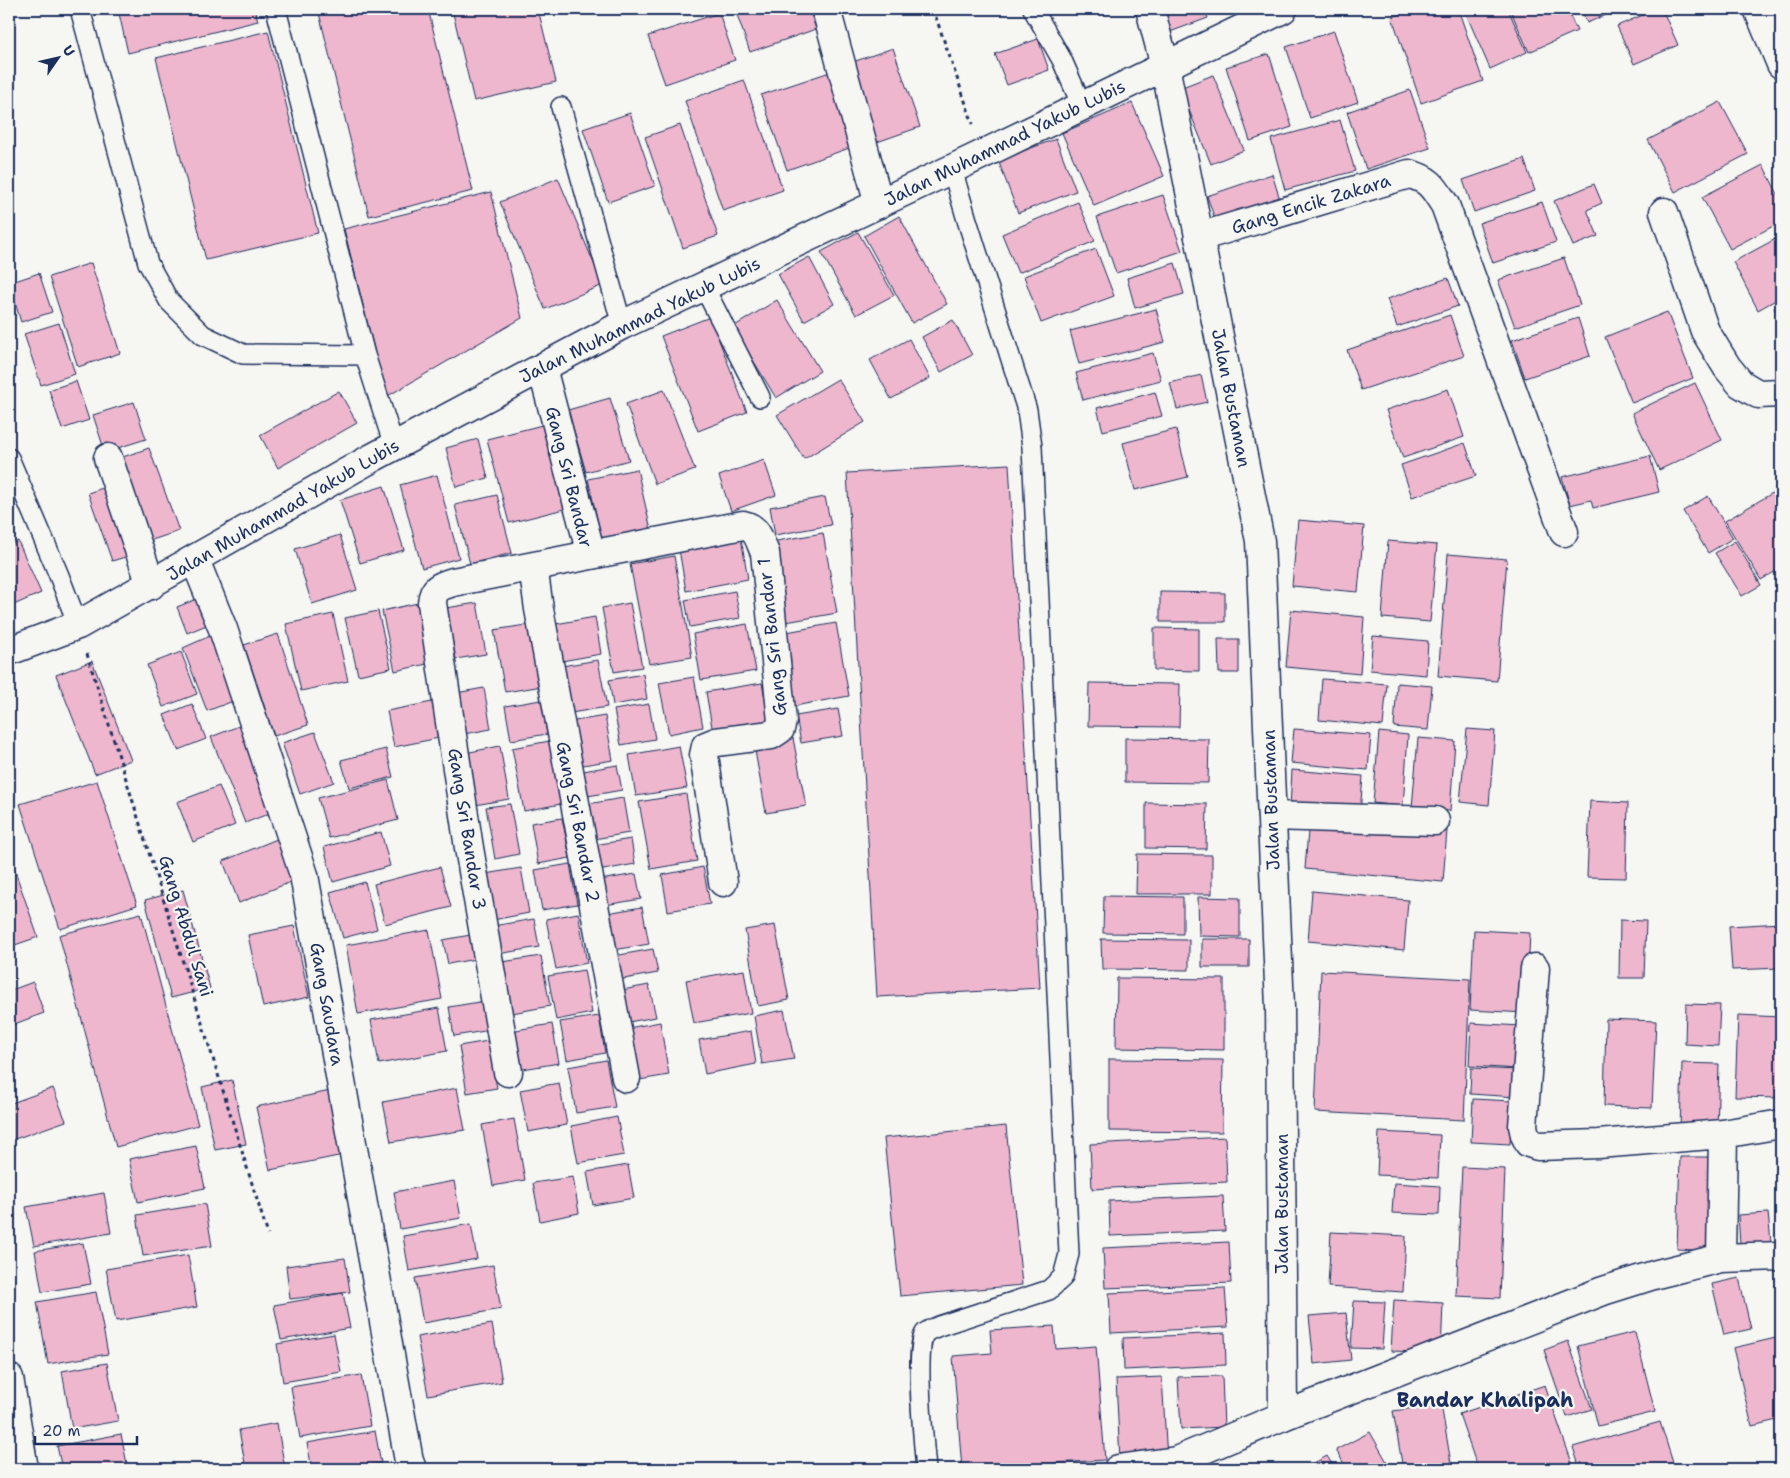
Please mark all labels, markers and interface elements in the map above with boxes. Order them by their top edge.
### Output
north arrow [32,32,82,82]
text: U [59,42,79,60]
street label: Jalan Muhammad Yakub Lubis [881,74,1129,212]
street label: Gang Encik Zakara [1228,168,1394,240]
street label: Jalan Muhammad Yakub Lubis [516,251,764,389]
street label: Jalan Bustaman [1206,326,1256,470]
street label: Gang Sri Bandar [540,404,598,550]
street label: Jalan Muhammad Yakub Lubis [162,433,404,587]
street label: Gang Sri Bandar 1 [752,557,792,717]
street label: Jalan Bustaman [1257,729,1285,871]
street label: Gang Sri Bandar 2 [551,739,605,905]
street label: Gang Sri Bandar 3 [442,746,492,912]
street label: Gang Abdul Sani [153,852,219,1000]
street label: Gang Saudara [304,940,350,1068]
street label: Jalan Bustaman [1270,1133,1294,1275]
district label: Bandar Khalipah [1397,1387,1573,1413]
scale bar [35,1413,138,1445]
text: 20 m [42,1421,81,1441]

